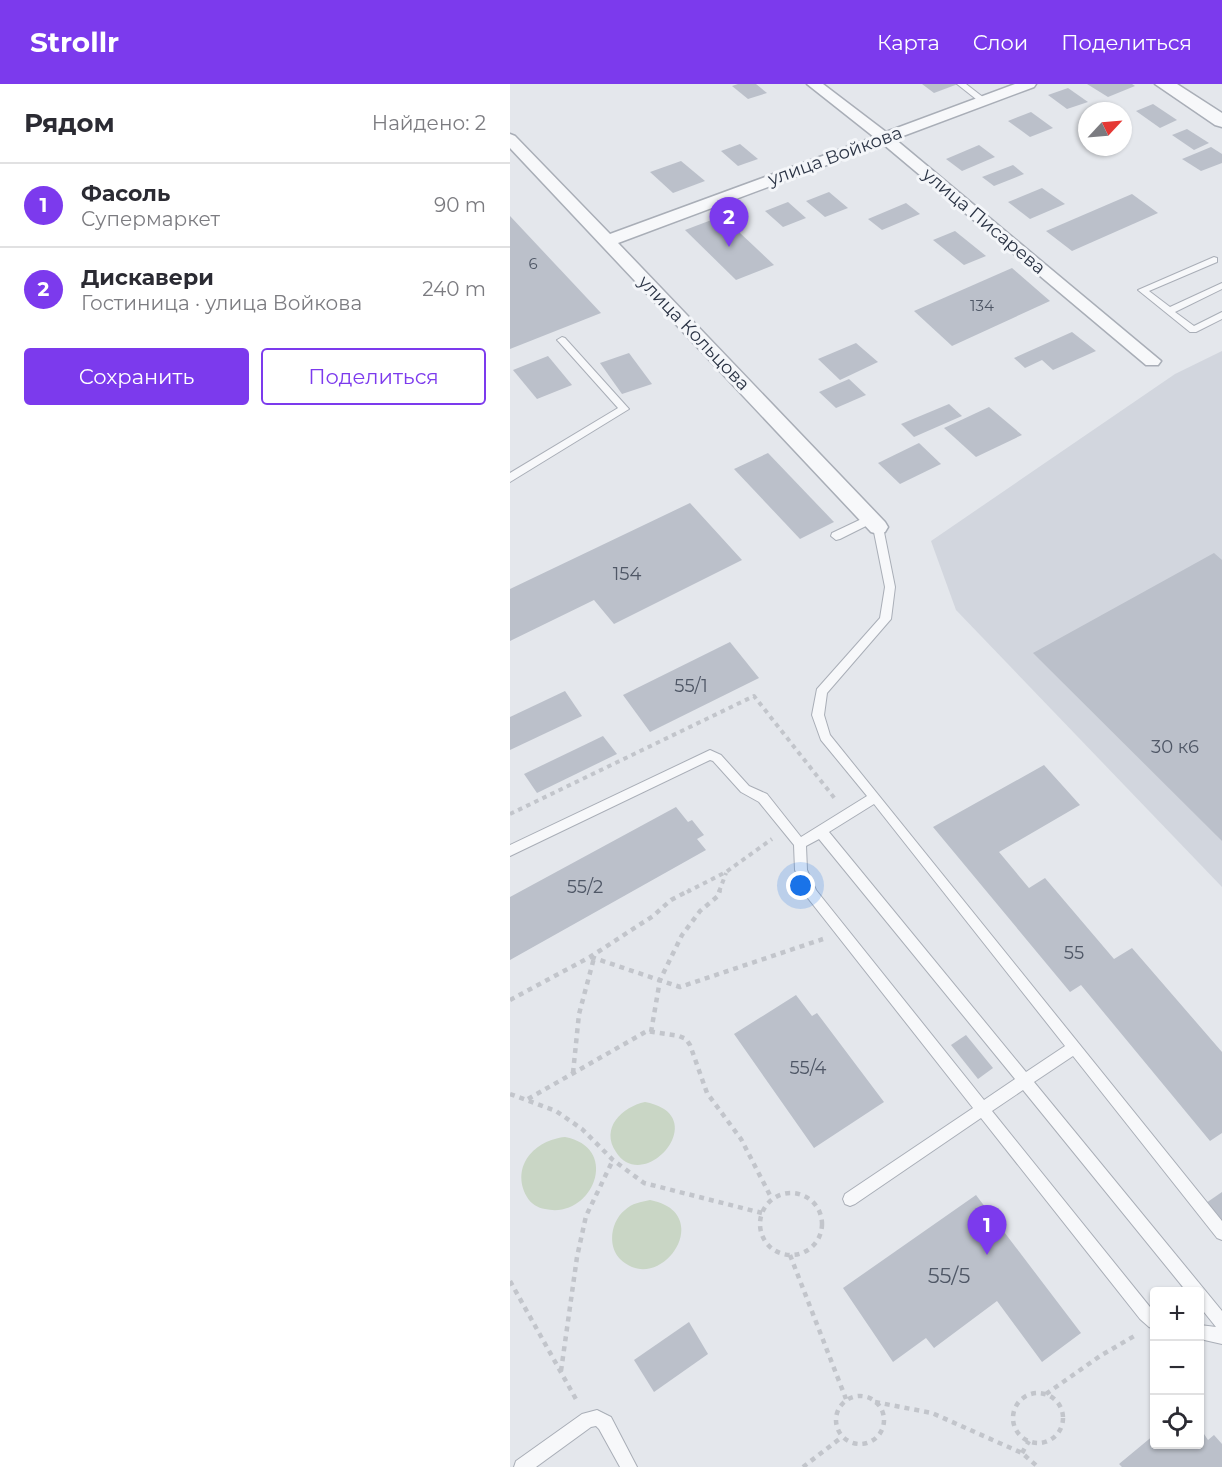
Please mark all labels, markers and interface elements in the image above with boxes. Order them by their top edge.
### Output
text: Strollr [30,25,119,59]
text: Карта [877,30,940,55]
text: Слои [973,30,1028,55]
text: Поделиться [1061,30,1192,55]
north arrow [1078,102,1132,156]
text: Рядом [24,107,115,139]
text: Найдено: 2 [372,111,486,135]
street label: улица Войкова [764,122,905,191]
street label: улица Писарева [917,163,1050,279]
text: Фасоль [81,180,170,207]
text: 1 [40,193,47,217]
text: 90 m [434,193,486,217]
pin: 2 [710,198,748,247]
text: Супермаркет [81,207,220,231]
house number: 6 [528,254,538,273]
text: Дискавери [81,264,214,291]
street label: улица Кольцова [633,270,754,395]
text: 2 [38,277,49,301]
text: 240 m [422,277,486,301]
text: Гостиница · улица Войкова [81,291,362,315]
house number: 134 [970,296,994,315]
button: Сохранить [24,348,249,405]
button: Поделиться [261,348,486,405]
house number: 154 [613,563,641,585]
house number: 55/1 [674,675,708,697]
house number: 30 к6 [1151,736,1199,758]
your location [786,871,815,900]
house number: 55/2 [567,876,603,898]
house number: 55 [1064,942,1084,964]
house number: 55/4 [790,1057,827,1079]
pin: 1 [968,1206,1006,1255]
house number: 55/5 [928,1263,970,1288]
map controls [1150,1287,1204,1449]
button: + [1150,1287,1204,1341]
button: − [1150,1341,1204,1395]
button: locate [1150,1395,1204,1449]

